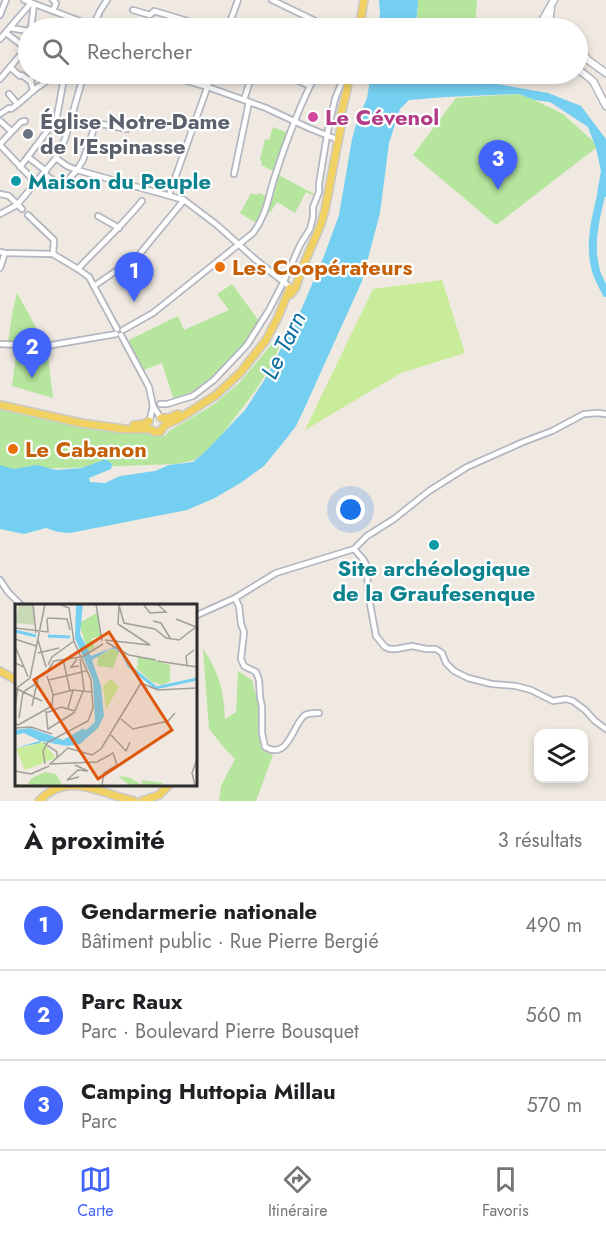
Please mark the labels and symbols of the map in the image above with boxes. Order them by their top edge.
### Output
place label: Le Cévenol [325,101,439,133]
place label: Église Notre-Dame de l'Espinasse [40,105,230,162]
marker: Le Cévenol [306,110,320,124]
marker: Église Notre-Dame de l'Espinasse [21,127,35,141]
pin: 3 [478,140,518,190]
place label: Maison du Peuple [28,165,211,197]
marker: Maison du Peuple [9,174,23,188]
place label: Les Coopérateurs [232,251,413,283]
pin: 1 [114,252,154,302]
marker: Les Coopérateurs [213,260,227,274]
water label: Le Tarn [252,305,314,385]
pin: 2 [12,328,51,378]
place label: Le Cabanon [25,433,147,465]
marker: Le Cabanon [6,442,20,456]
your location [336,495,365,524]
marker: Site archéologique de la Graufesenque [427,538,441,552]
place label: Site archéologique de la Graufesenque [333,552,535,609]
inset map [15,604,196,786]

